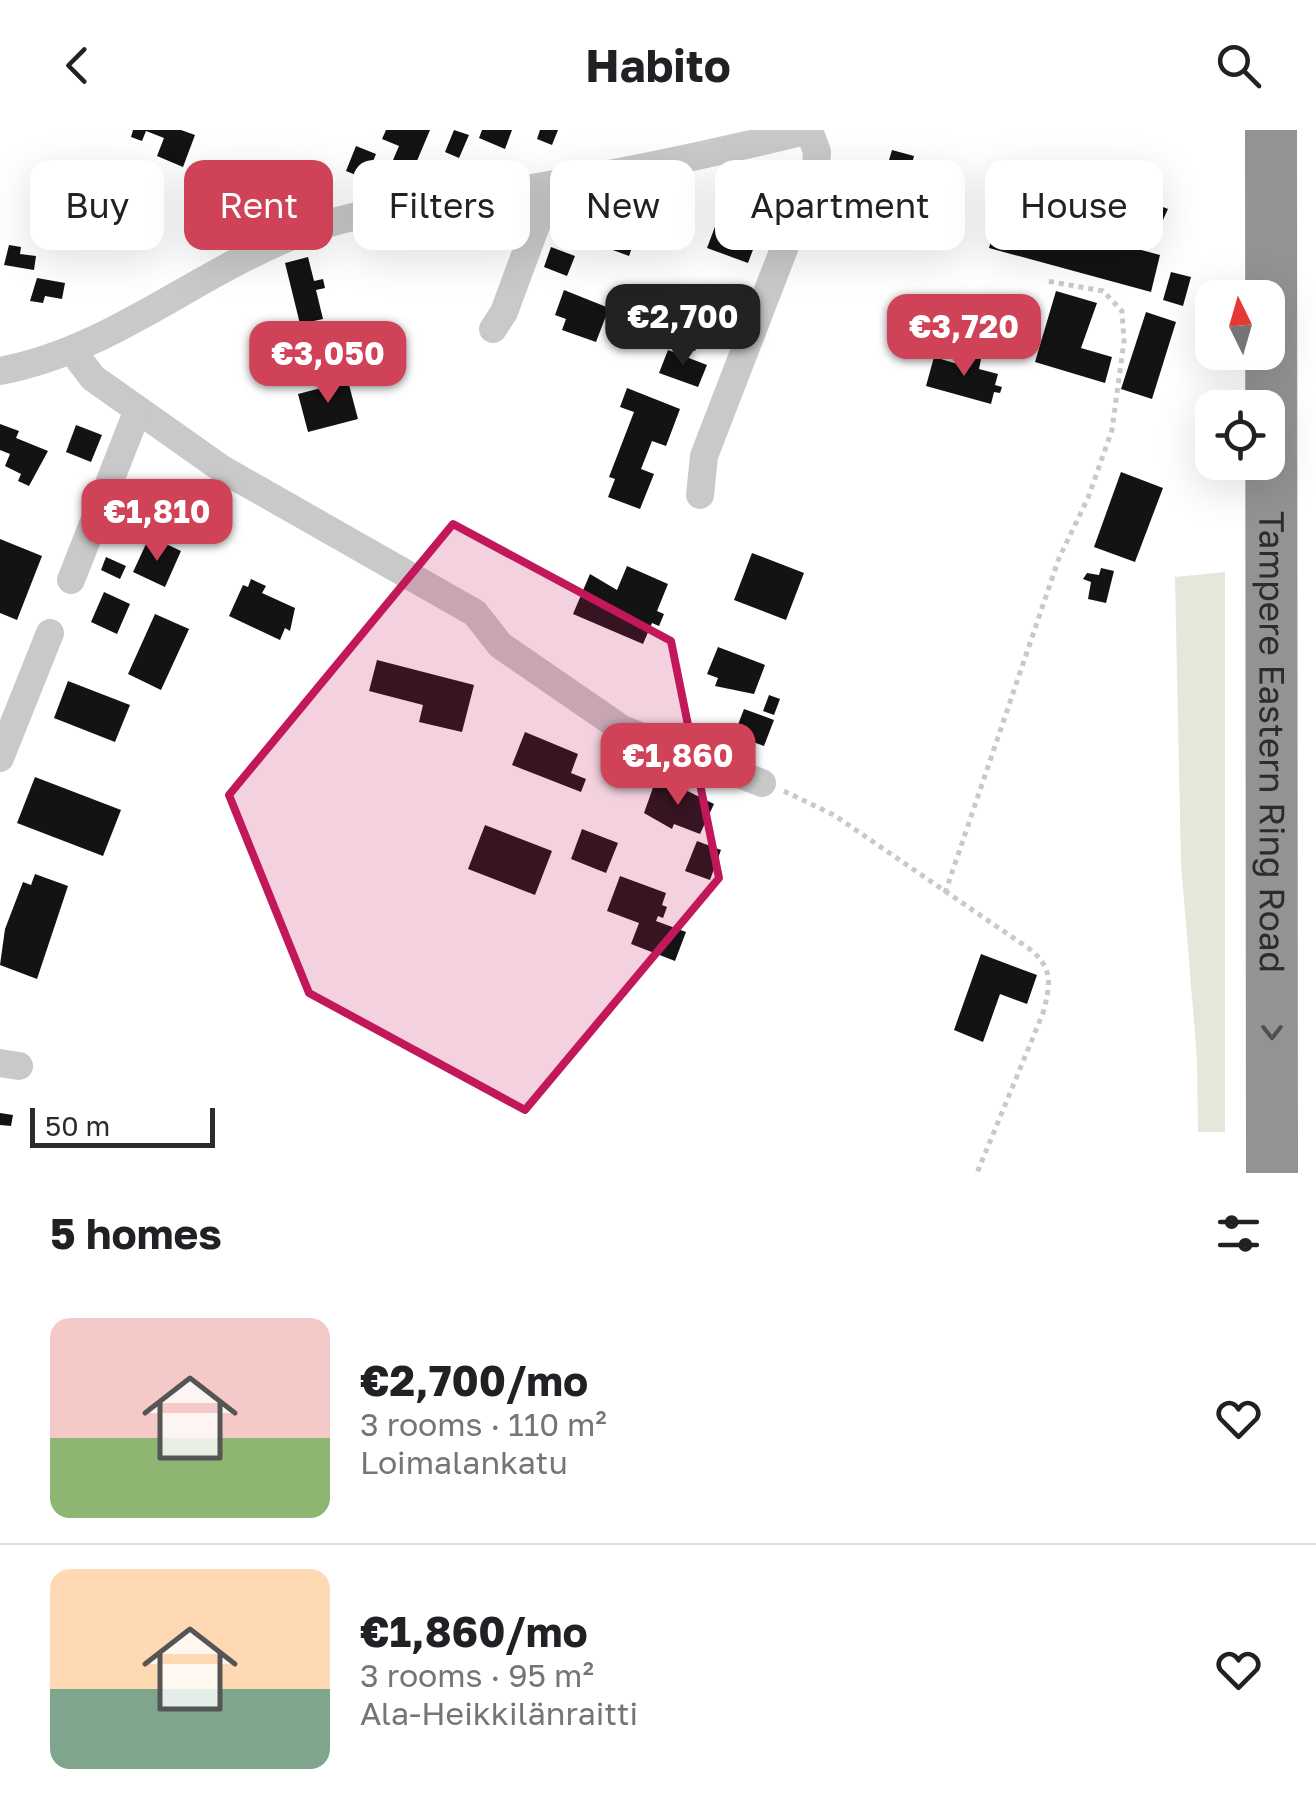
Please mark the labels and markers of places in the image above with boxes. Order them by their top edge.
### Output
pin: €2,700 [602,284,764,369]
pin: €3,720 [883,294,1045,379]
pin: €3,050 [247,321,409,406]
pin: €1,810 [76,479,238,564]
pin: €1,860 [597,723,759,808]

